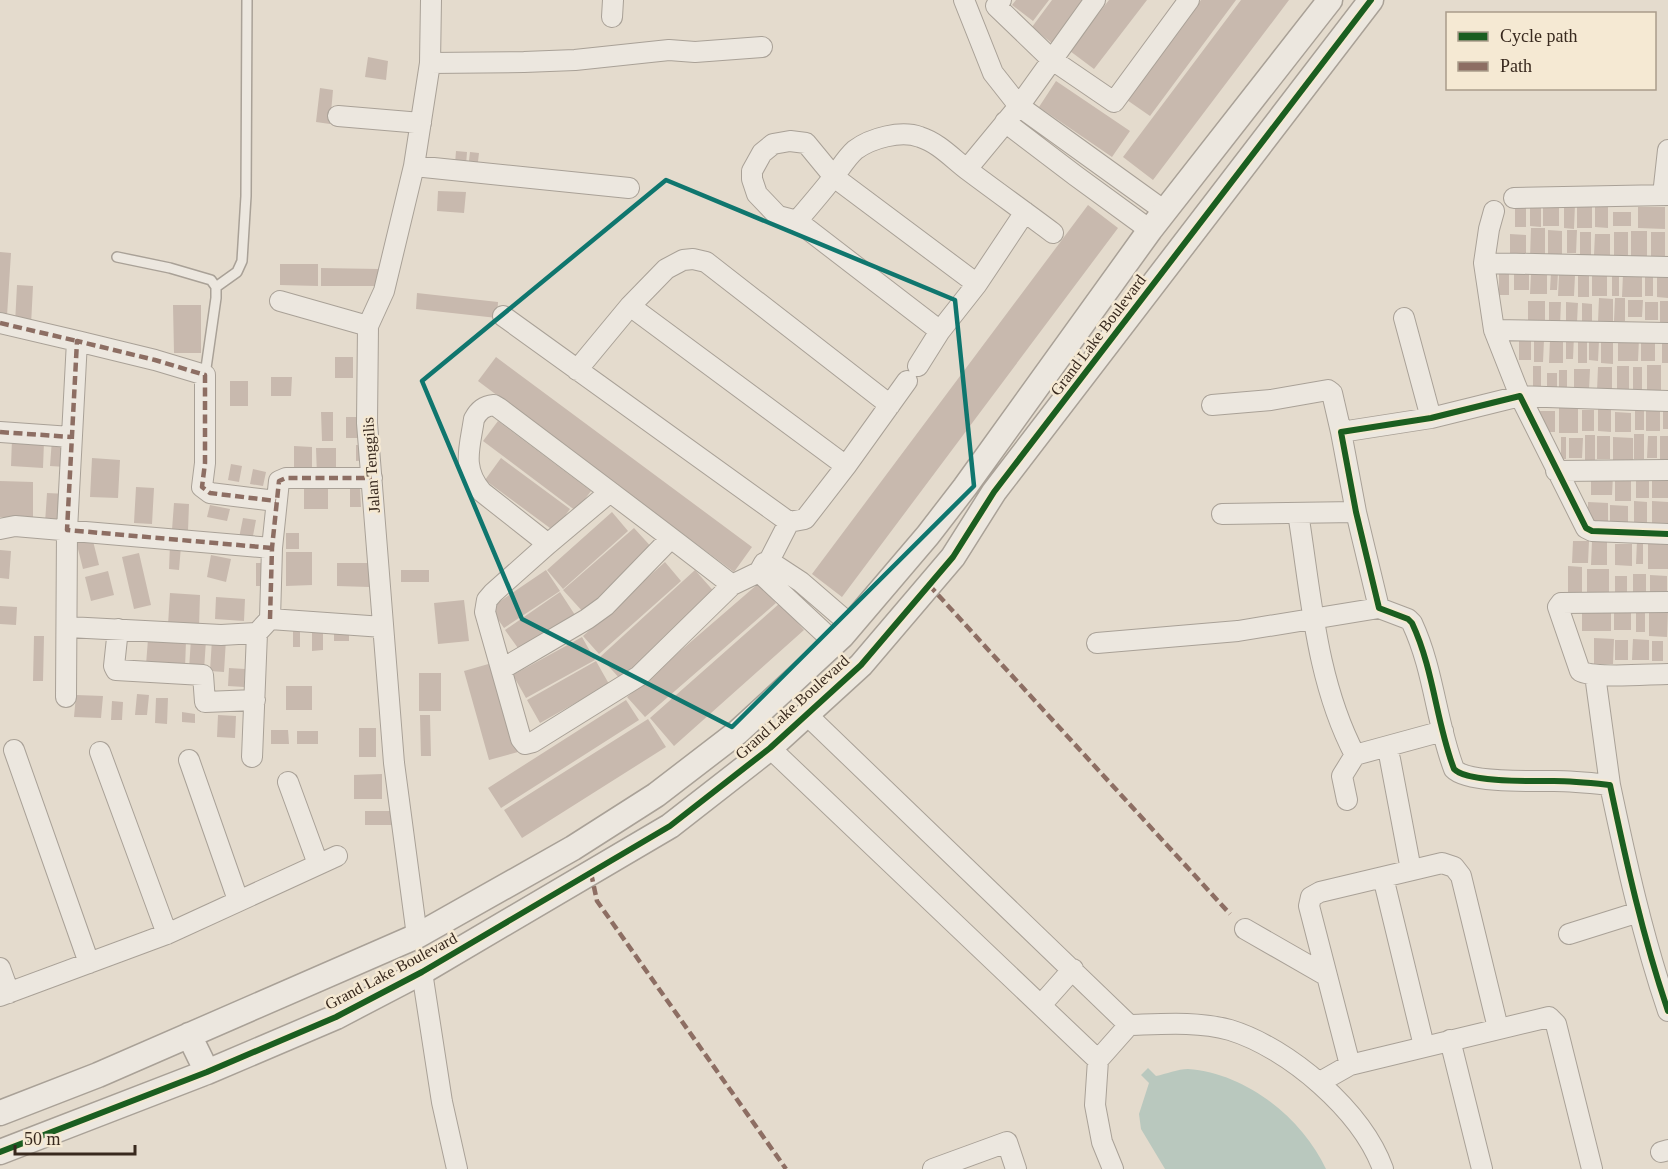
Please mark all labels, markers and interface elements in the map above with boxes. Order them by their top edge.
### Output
legend [1446,12,1656,90]
text: Cycle path [1500,26,1577,46]
text: Path [1500,56,1532,76]
street label: Grand Lake Boulevard [1047,271,1149,399]
street label: Jalan Tenggilis [359,417,384,513]
street label: Grand Lake Boulevard [732,652,852,762]
street label: Grand Lake Boulevard [322,929,460,1013]
scale bar [15,1118,135,1156]
text: 50 m [24,1129,61,1149]

